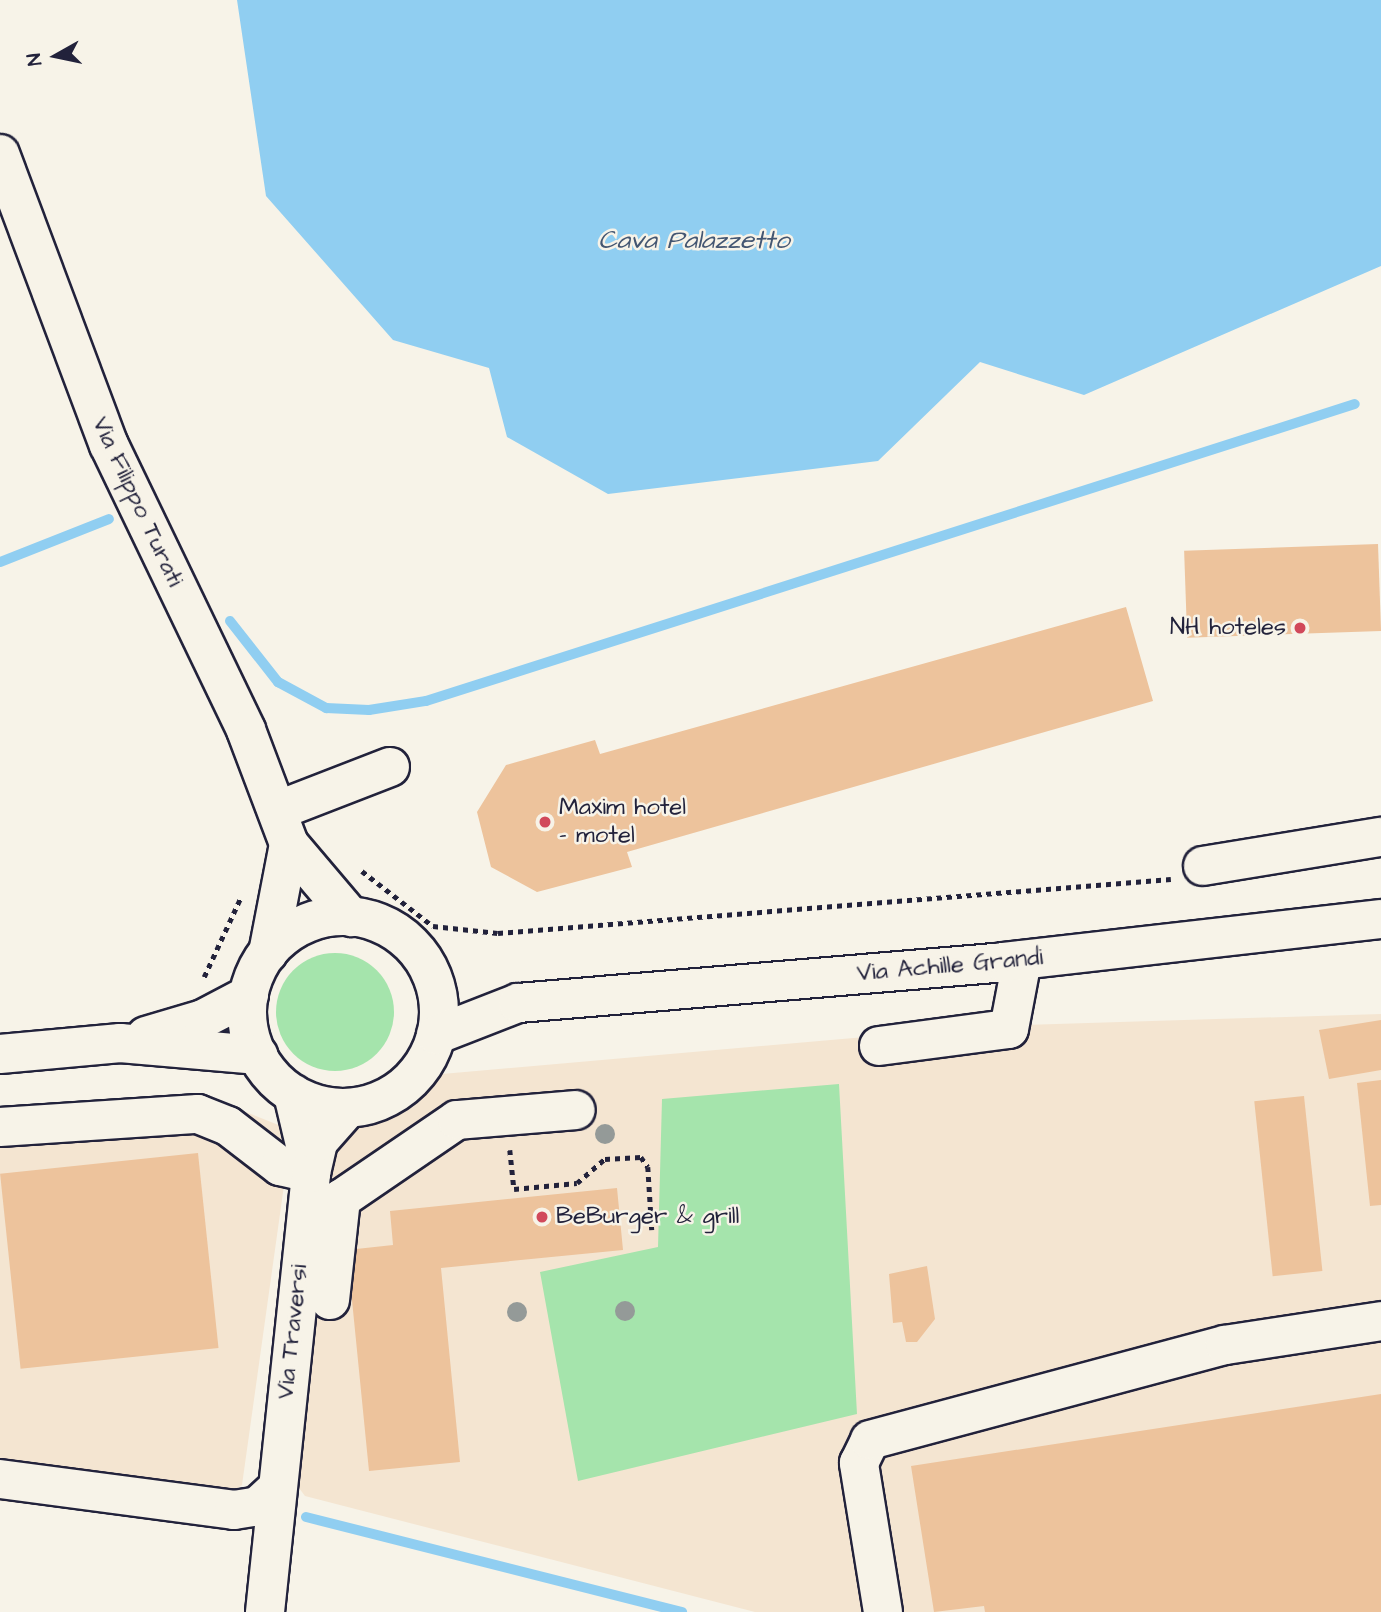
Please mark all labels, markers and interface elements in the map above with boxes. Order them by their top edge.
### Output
north arrow [21,21,91,91]
text: N [20,51,49,67]
water label: Cava Palazzetto [598,225,790,257]
street label: Via Filippo Turati [85,413,189,591]
place label: NH hoteles [1170,614,1286,642]
marker: NH hoteles [1292,620,1308,636]
place label: Maxim hotel - motel [559,794,686,850]
marker: Maxim hotel - motel [537,814,553,830]
street label: Via Achille Grandi [856,944,1044,988]
place label: BeBurger & grill [556,1203,739,1231]
marker: BeBurger & grill [534,1209,550,1225]
street label: Via Traversi [272,1263,314,1401]

